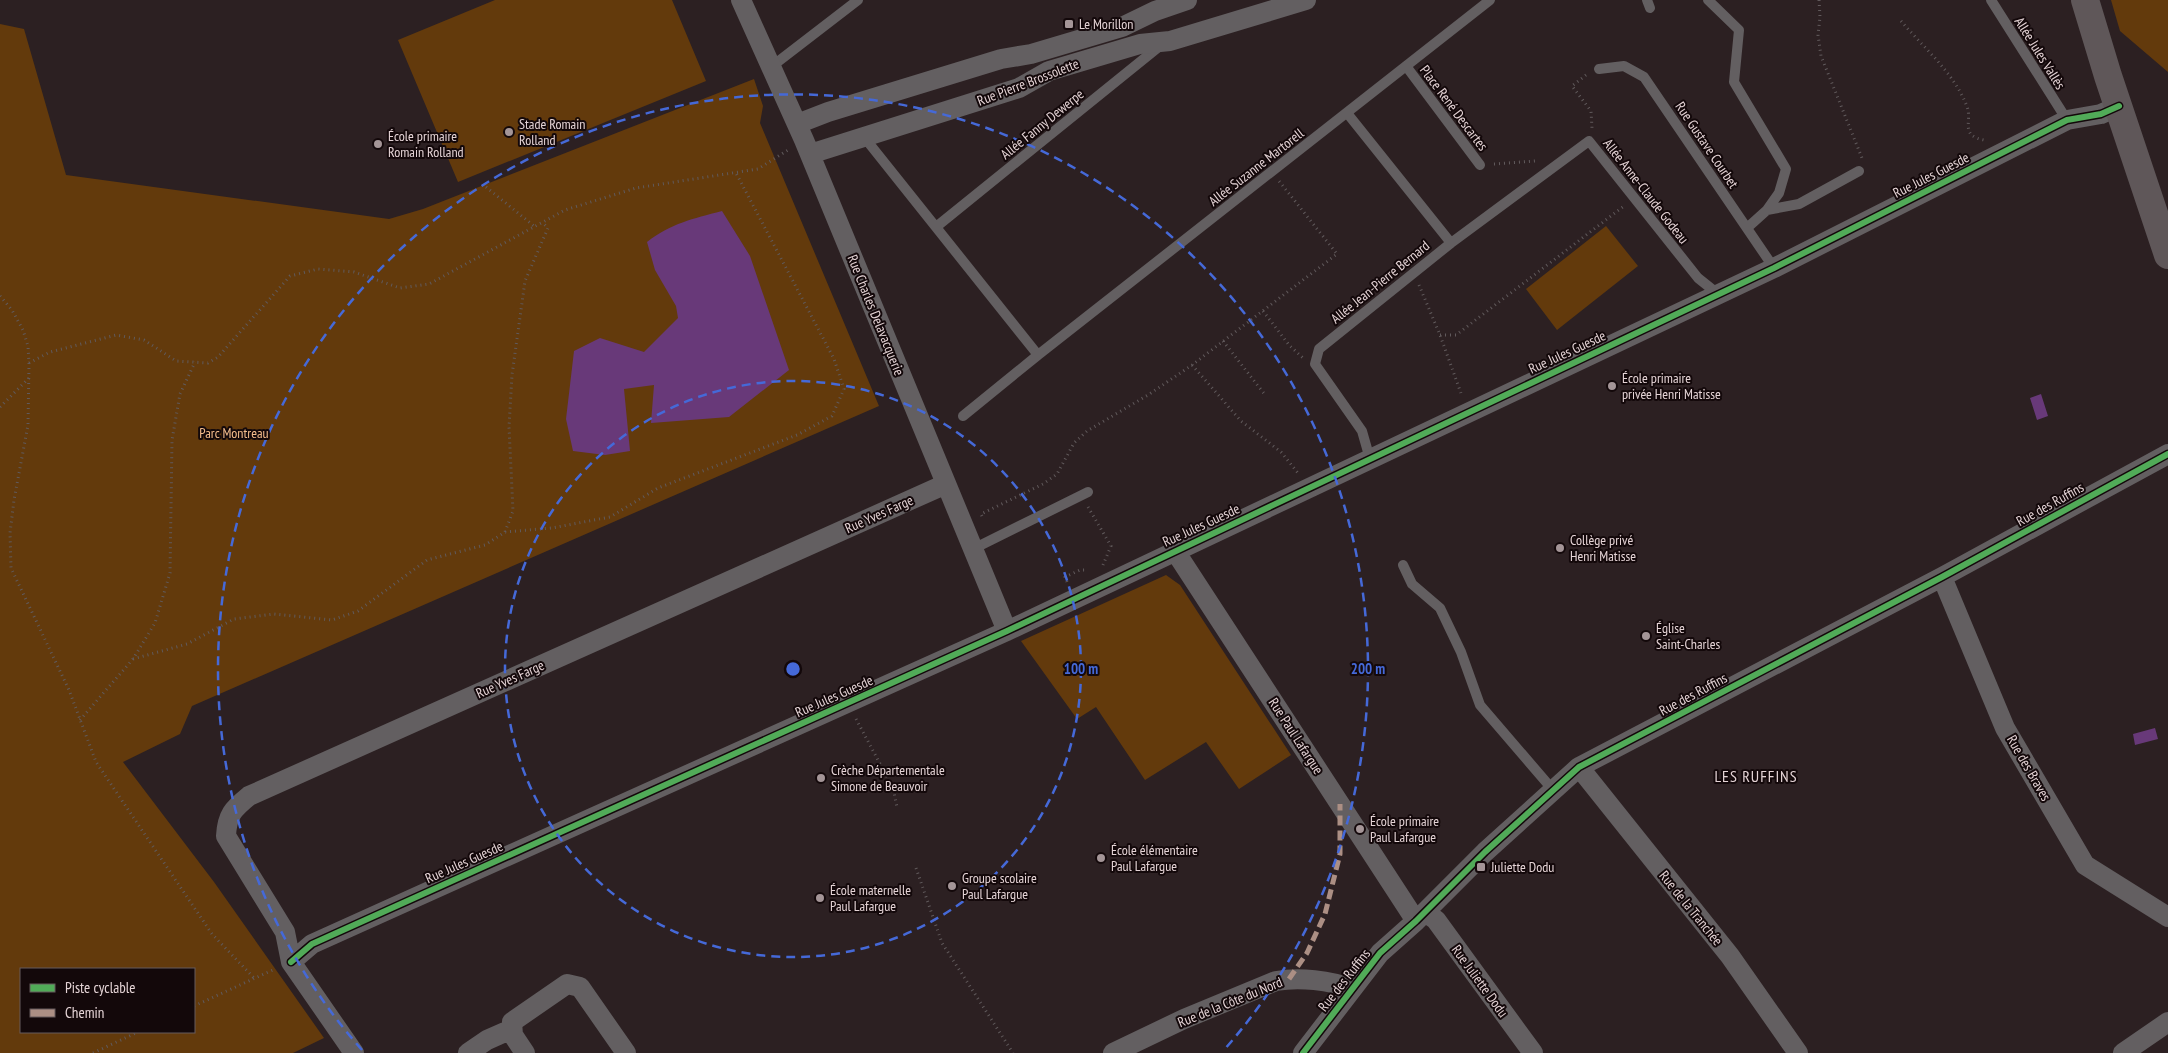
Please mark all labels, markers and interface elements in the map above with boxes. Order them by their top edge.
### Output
street label: Allée Jules Vallès [2011,13,2069,93]
place label: Le Morillon [1079,15,1134,33]
marker: Le Morillon [1063,18,1075,30]
street label: Rue Pierre Brossolette [975,54,1082,110]
street label: Place René Descartes [1416,62,1492,155]
street label: Allée Fanny Dewerpe [997,85,1087,163]
street label: Rue Gustave Courbet [1671,98,1743,192]
place label: Stade Romain Rolland [519,115,585,149]
street label: Allée Suzanne Martorell [1205,124,1308,210]
marker: Stade Romain Rolland [503,126,515,138]
place label: École primaire Romain Rolland [388,127,464,161]
street label: Allée Anne-Claude Godeau [1599,135,1693,247]
marker: École primaire Romain Rolland [372,138,384,150]
street label: Rue Jules Guesde [1890,148,1972,202]
street label: Allée Jean-Pierre Bernard [1327,237,1433,327]
street label: Rue Charles Delavacquerie [844,252,909,378]
street label: Rue Jules Guesde [1526,326,1609,378]
place label: École primaire privée Henri Matisse [1622,369,1721,403]
marker: École primaire privée Henri Matisse [1606,380,1618,392]
park label: Parc Montreau [199,424,269,442]
street label: Rue des Ruffins [2013,478,2087,530]
street label: Rue Yves Farge [842,491,916,537]
street label: Rue Jules Guesde [1160,499,1243,551]
place label: Collège privé Henri Matisse [1570,531,1636,565]
marker: Collège privé Henri Matisse [1554,542,1566,554]
place label: Église Saint-Charles [1656,619,1720,653]
marker: Église Saint-Charles [1640,630,1652,642]
street label: Rue Yves Farge [473,656,547,702]
text: 100 m [1064,659,1098,678]
text: 200 m [1351,659,1385,678]
centre of rings [784,660,802,678]
street label: Rue des Ruffins [1656,668,1730,719]
street label: Rue Jules Guesde [792,671,876,721]
street label: Rue Paul Lafargue [1265,694,1328,778]
street label: Rue des Braves [2003,732,2055,804]
place label: Crèche Départementale Simone de Beauvoir [831,761,945,795]
district label: LES RUFFINS [1714,766,1798,786]
marker: Crèche Départementale Simone de Beauvoir [815,772,827,784]
place label: École primaire Paul Lafargue [1370,812,1439,846]
marker: École primaire Paul Lafargue [1354,823,1366,835]
street label: Rue Jules Guesde [422,837,506,887]
place label: École élémentaire Paul Lafargue [1111,841,1198,875]
marker: École élémentaire Paul Lafargue [1095,852,1107,864]
place label: Juliette Dodu [1490,858,1554,876]
marker: Juliette Dodu [1475,861,1487,873]
street label: Rue de la Tranchée [1655,867,1727,949]
place label: Groupe scolaire Paul Lafargue [962,869,1037,903]
marker: Groupe scolaire Paul Lafargue [946,880,958,892]
place label: École maternelle Paul Lafargue [830,881,911,915]
marker: École maternelle Paul Lafargue [814,892,826,904]
street label: Rue Juliette Dodu [1448,941,1512,1021]
street label: Rue des Ruffins [1314,945,1374,1015]
legend [20,968,195,1033]
street label: Rue de la Côte du Nord [1175,973,1285,1031]
text: Piste cyclable [65,978,135,997]
text: Chemin [65,1003,104,1022]

